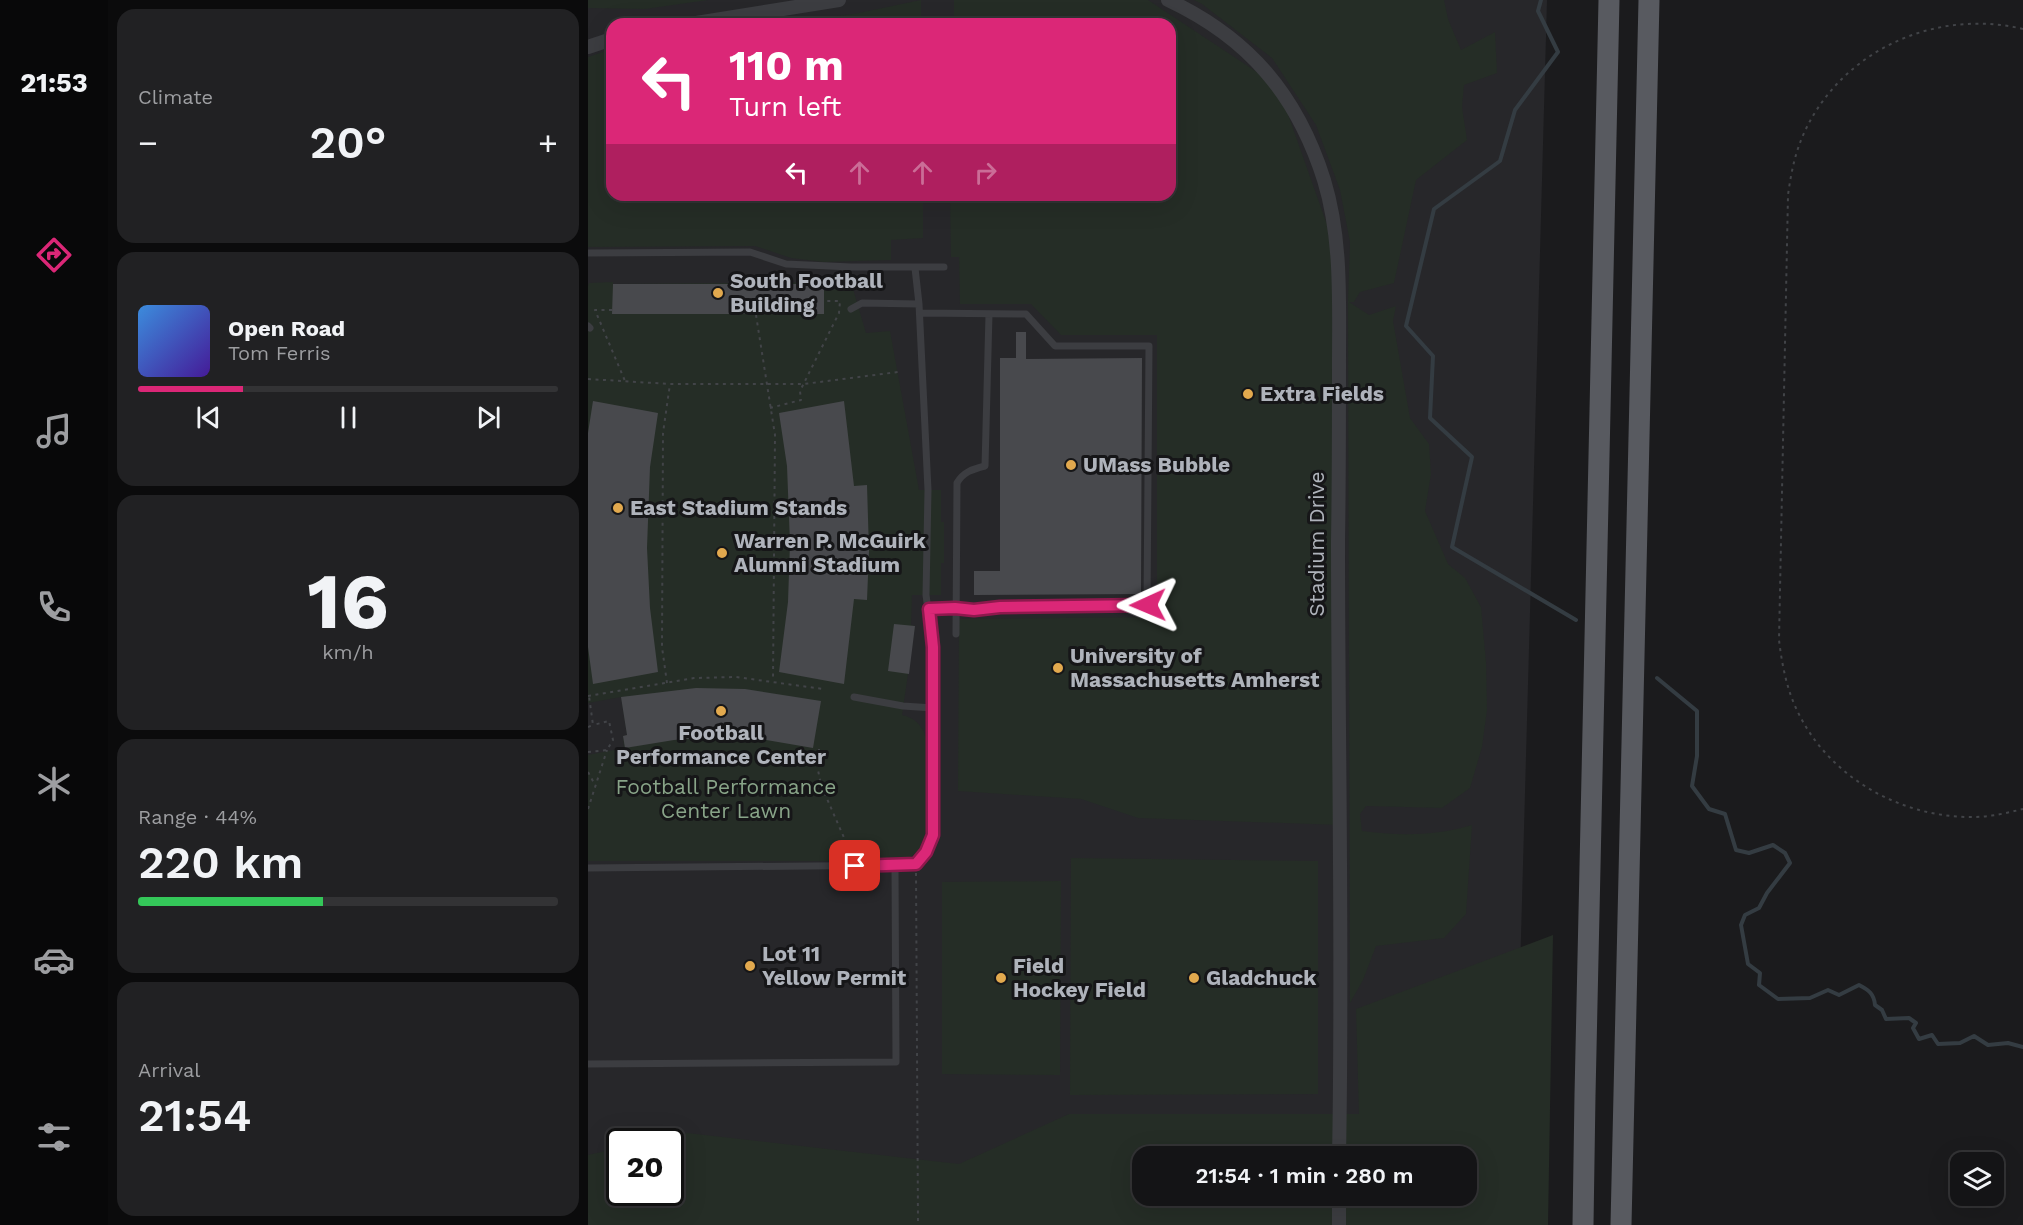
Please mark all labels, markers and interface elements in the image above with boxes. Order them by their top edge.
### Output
text: 110 m [729,41,844,90]
icon: left [630,42,708,120]
text: 21:53 [20,67,88,99]
text: Climate [138,85,213,109]
text: Turn left [729,91,841,123]
text: 20° [310,116,386,169]
text: − [138,123,158,162]
text: + [538,123,558,162]
icon: left [780,156,813,189]
icon: ahead [843,156,876,189]
icon: ahead [906,156,939,189]
icon: right [969,156,1002,189]
icon: directions [33,234,75,276]
place label: South Football Building [730,268,883,317]
marker: South Football Building [711,286,725,300]
text: Open Road [228,316,345,341]
text: Tom Ferris [228,341,331,365]
place label: Extra Fields [1260,381,1384,406]
marker: Extra Fields [1241,387,1255,401]
icon: previous [192,401,225,434]
icon: pause [332,401,365,434]
icon: next [472,401,505,434]
icon: music [33,410,75,452]
place label: UMass Bubble [1083,452,1230,477]
marker: UMass Bubble [1064,458,1078,472]
street label: Stadium Drive [1304,471,1329,617]
place label: East Stadium Stands [630,495,847,520]
marker: East Stadium Stands [611,501,625,515]
place label: Warren P. McGuirk Alumni Stadium [734,528,927,577]
marker: Warren P. McGuirk Alumni Stadium [715,546,729,560]
text: 16 [307,555,389,647]
position arrow [1116,573,1180,637]
icon: phone [33,586,75,628]
text: km/h [322,640,374,664]
place label: University of Massachusetts Amherst [1070,643,1319,692]
marker: University of Massachusetts Amherst [1051,661,1065,675]
marker: Football Performance Center [714,704,728,718]
place label: Football Performance Center [616,720,826,769]
icon: climate [33,763,75,805]
park label: Football Performance Center Lawn [615,774,837,823]
text: Range · 44% [138,805,257,829]
text: 220 km [138,836,303,889]
pin [829,840,880,891]
icon: arrive [838,849,871,882]
icon: car [33,939,75,981]
place label: Lot 11 Yellow Permit [762,941,906,990]
place label: Field Hockey Field [1013,953,1146,1002]
marker: Lot 11 Yellow Permit [743,959,757,973]
place label: Gladchuck [1206,965,1317,990]
marker: Field Hockey Field [994,971,1008,985]
marker: Gladchuck [1187,971,1201,985]
text: Arrival [138,1058,200,1082]
text: 21:54 [138,1089,252,1142]
icon: filters [33,1116,75,1158]
speed limit sign: 20 [606,1128,684,1206]
map controls [1950,1152,2004,1206]
button: layers [1950,1152,2004,1206]
text: 21:54 · 1 min · 280 m [1195,1163,1414,1188]

